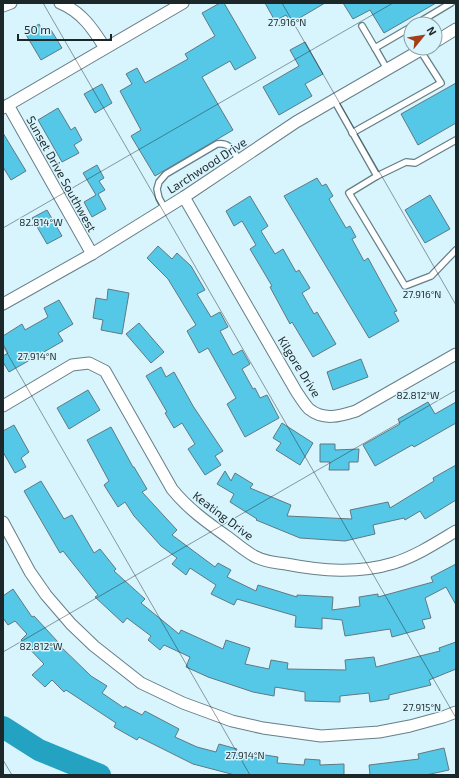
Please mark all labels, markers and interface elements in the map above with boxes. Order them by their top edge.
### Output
scale bar [18,16,111,42]
text: 27.916°N [268,16,306,28]
north arrow [403,16,443,56]
text: 50 m [24,22,51,36]
text: N [424,24,440,37]
street label: Sunset Drive Southwest [24,113,100,234]
street label: Larchwood Drive [164,134,249,196]
text: 82.814°W [19,216,63,228]
text: 27.916°N [403,288,441,300]
street label: Kilgore Drive [276,333,324,400]
text: 27.914°N [17,350,57,362]
text: 82.812°W [397,389,440,401]
street label: Keating Drive [190,488,257,543]
text: 82.812°W [20,640,63,652]
text: 27.915°N [403,701,441,713]
text: 27.914°N [225,749,265,761]

